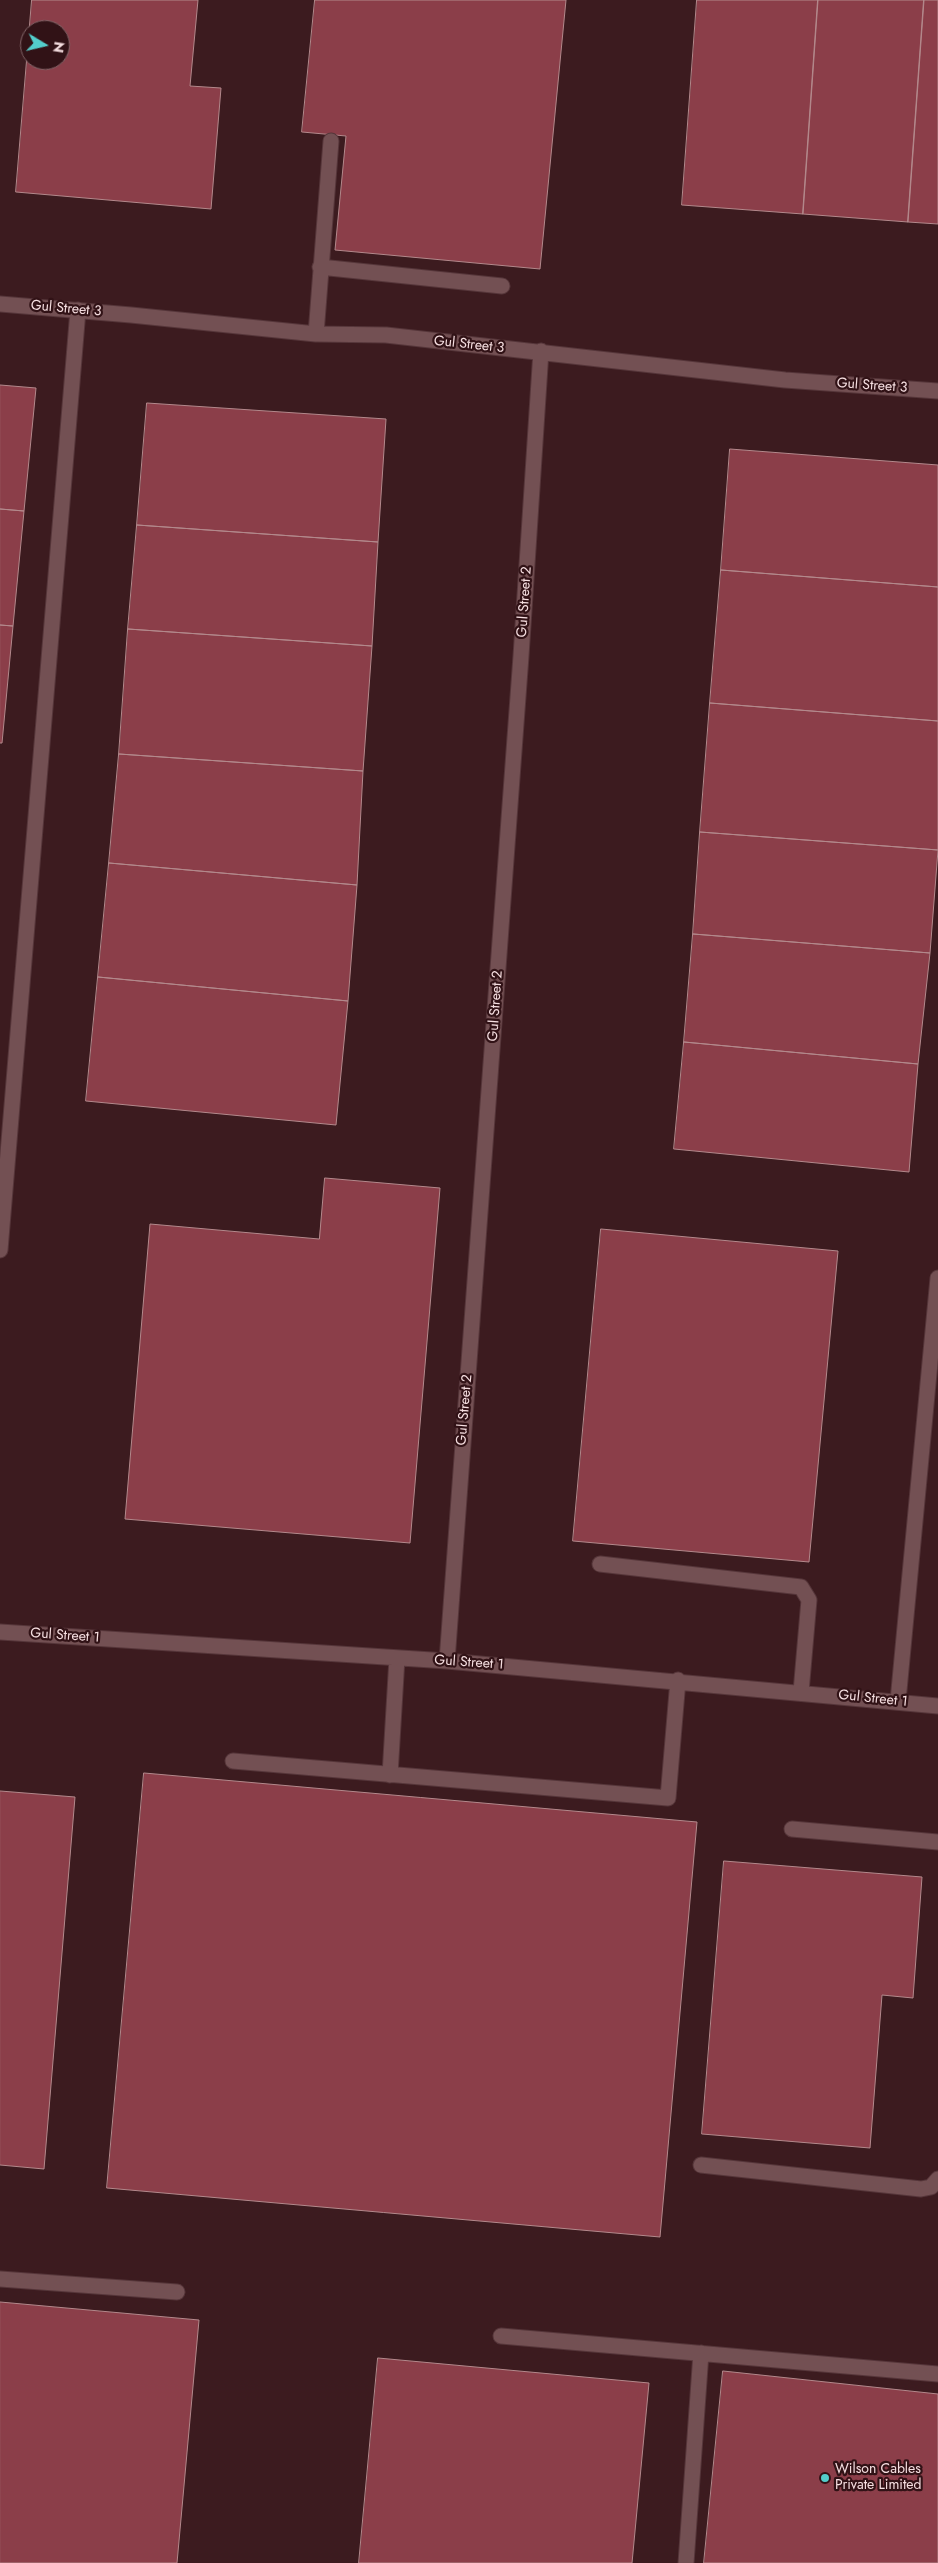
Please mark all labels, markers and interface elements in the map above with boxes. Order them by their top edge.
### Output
north arrow [20,20,70,70]
text: N [48,40,70,54]
street label: Gul Street 3 [30,298,102,320]
street label: Gul Street 3 [433,333,505,357]
street label: Gul Street 3 [836,375,908,397]
street label: Gul Street 2 [514,566,536,638]
street label: Gul Street 2 [485,970,507,1042]
street label: Gul Street 2 [454,1374,476,1446]
street label: Gul Street 1 [30,1625,100,1647]
street label: Gul Street 1 [434,1652,504,1674]
street label: Gul Street 1 [838,1687,908,1711]
place label: Wilson Cables Private Limited [835,2462,922,2494]
marker: Wilson Cables Private Limited [819,2472,831,2484]

